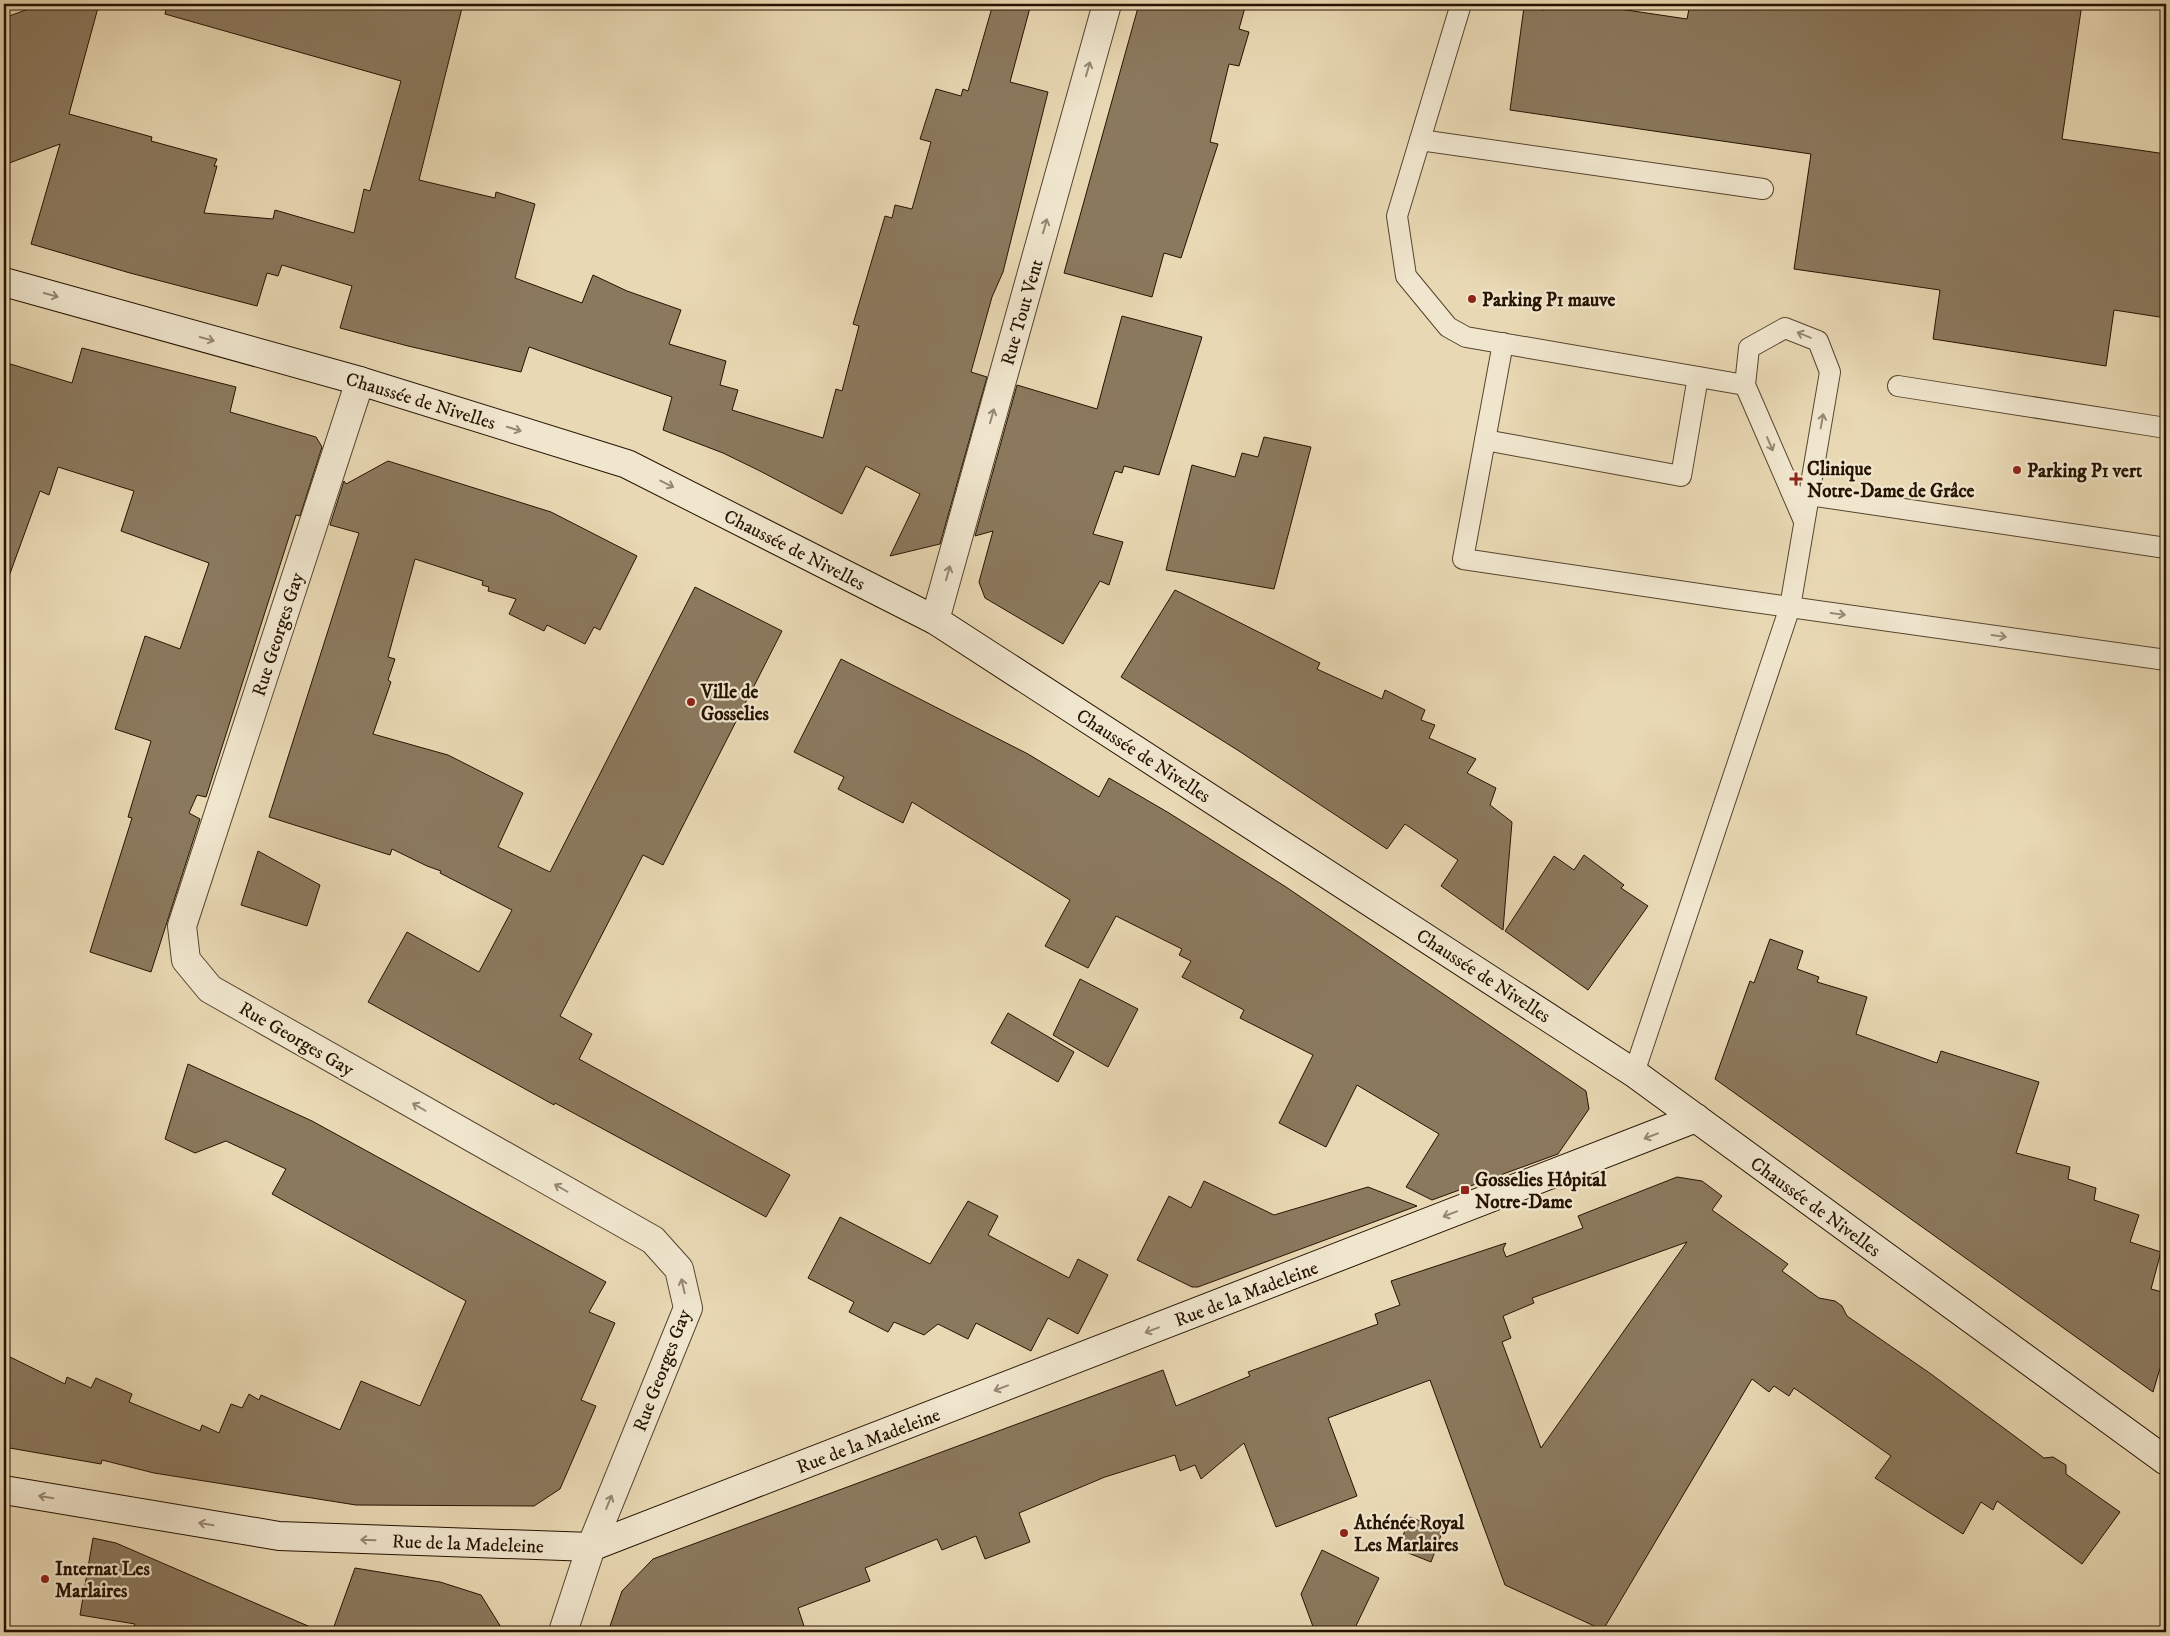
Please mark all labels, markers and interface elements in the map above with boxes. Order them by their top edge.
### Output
one-way arrow [1084,62,1094,78]
one-way arrow [1040,218,1050,234]
street label: Rue Tout Vent [996,257,1049,368]
place label: Parking P1 mauve [1482,289,1616,312]
one-way arrow [42,291,58,301]
marker: Parking P1 mauve [1466,293,1478,305]
one-way arrow [1797,330,1812,340]
one-way arrow [199,334,215,344]
street label: Chaussée de Nivelles [343,368,498,435]
one-way arrow [987,409,997,425]
one-way arrow [1817,414,1827,430]
one-way arrow [506,424,522,434]
one-way arrow [1766,436,1776,451]
place label: Clinique Notre-Dame de Grâce [1807,458,1975,503]
place label: Parking P1 vert [2027,460,2143,483]
marker: Parking P1 vert [2011,464,2023,476]
marker: Clinique Notre-Dame de Grâce [1789,472,1803,486]
one-way arrow [659,479,674,489]
street label: Chaussée de Nivelles [720,505,869,596]
one-way arrow [944,565,954,581]
street label: Rue Georges Gay [248,569,310,699]
one-way arrow [1830,609,1846,619]
one-way arrow [1991,631,2007,641]
place label: Ville de Gosselies [700,681,770,726]
marker: Ville de Gosselies [685,696,697,708]
street label: Chaussée de Nivelles [1072,704,1215,808]
street label: Chaussée de Nivelles [1412,924,1555,1028]
street label: Rue Georges Gay [235,997,359,1082]
one-way arrow [413,1102,427,1112]
one-way arrow [1644,1132,1659,1141]
street label: Chaussée de Nivelles [1745,1152,1885,1262]
place label: Gosselies Hôpital Notre-Dame [1475,1169,1606,1214]
one-way arrow [554,1182,568,1192]
marker: Gosselies Hôpital Notre-Dame [1459,1184,1471,1196]
one-way arrow [1443,1210,1458,1219]
street label: Rue de la Madeleine [1171,1256,1322,1332]
one-way arrow [678,1278,687,1294]
street label: Rue Georges Gay [629,1305,697,1435]
one-way arrow [1145,1325,1160,1335]
one-way arrow [994,1384,1009,1393]
street label: Rue de la Madeleine [793,1403,944,1479]
one-way arrow [38,1492,54,1502]
one-way arrow [605,1495,615,1510]
place label: Athénée Royal Les Marlaires [1353,1512,1465,1557]
one-way arrow [199,1519,215,1529]
marker: Athénée Royal Les Marlaires [1338,1527,1350,1539]
street label: Rue de la Madeleine [392,1530,544,1559]
one-way arrow [360,1535,376,1544]
place label: Internat Les Marlaires [55,1558,150,1603]
marker: Internat Les Marlaires [39,1573,51,1585]

